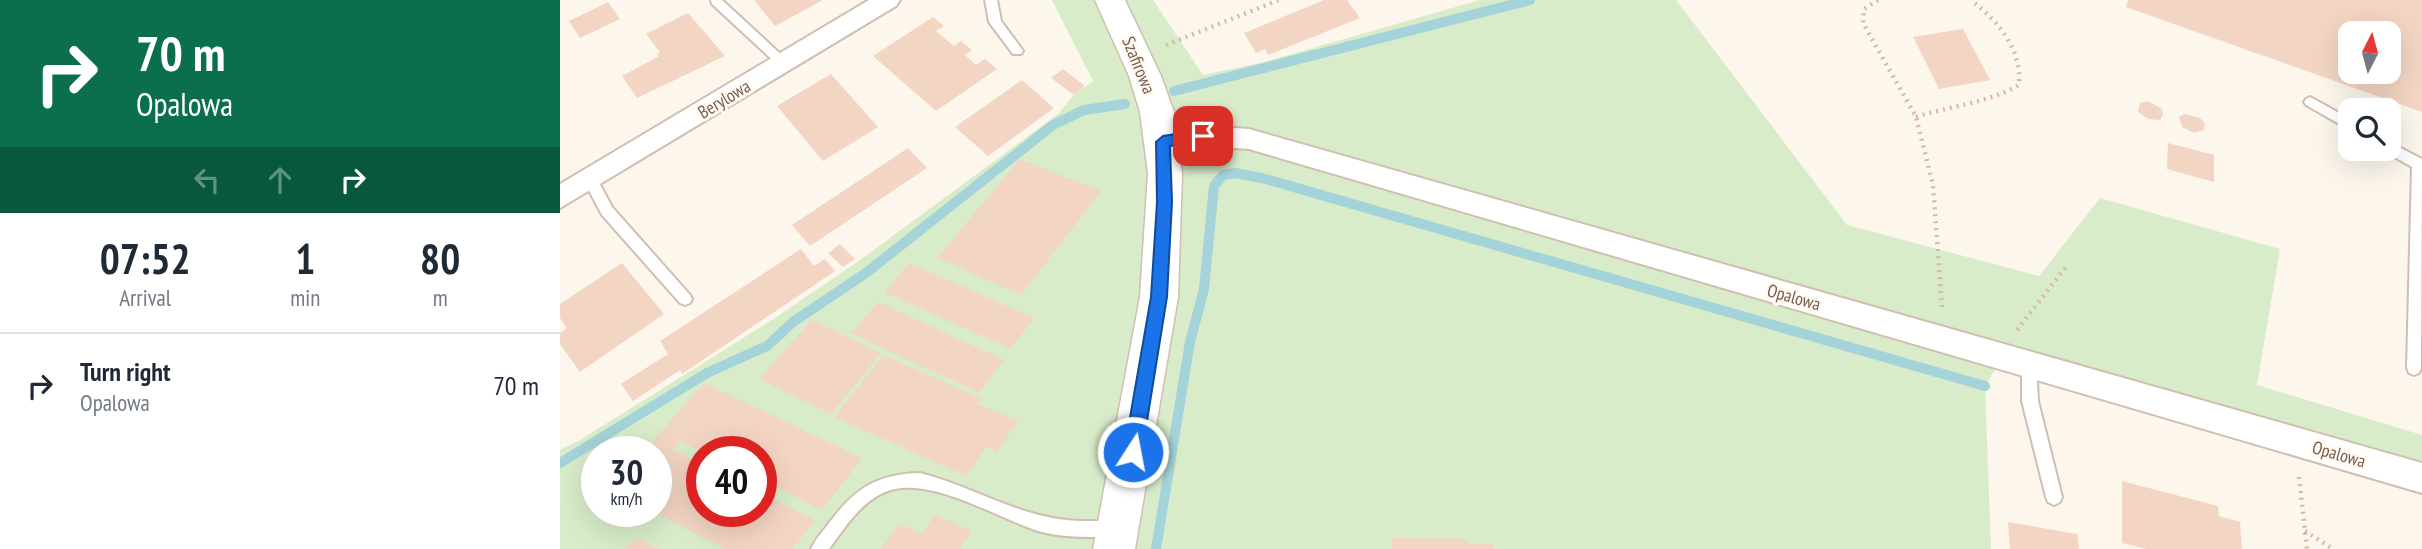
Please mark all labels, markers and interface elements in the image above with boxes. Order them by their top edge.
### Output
text: 70 m [136,21,225,85]
north arrow [2338,21,2401,84]
map controls [2338,21,2401,161]
icon: right [21,28,112,119]
street label: Szafirowa [1117,33,1161,97]
street label: Berylowa [694,74,754,124]
text: Opalowa [136,83,233,125]
button: search [2338,98,2401,161]
pin [1173,106,1233,166]
icon: arrive [1184,117,1222,155]
icon: left [188,161,226,199]
icon: ahead [261,161,299,199]
icon: right [334,161,372,199]
text: 07:52 [100,231,191,286]
text: 1 [295,231,315,286]
text: 80 [420,231,460,286]
street label: Opalowa [1765,278,1823,316]
text: Arrival [119,283,171,312]
text: min [290,283,320,312]
text: m [433,283,448,312]
text: Turn right [80,355,171,388]
icon: right [21,367,59,405]
text: 70 m [493,369,539,402]
text: Opalowa [80,388,150,417]
position arrow [1096,415,1170,489]
street label: Opalowa [2310,435,2368,473]
speed limit sign: 40 [686,436,777,527]
text: 30 [610,449,643,495]
text: km/h [611,487,642,510]

